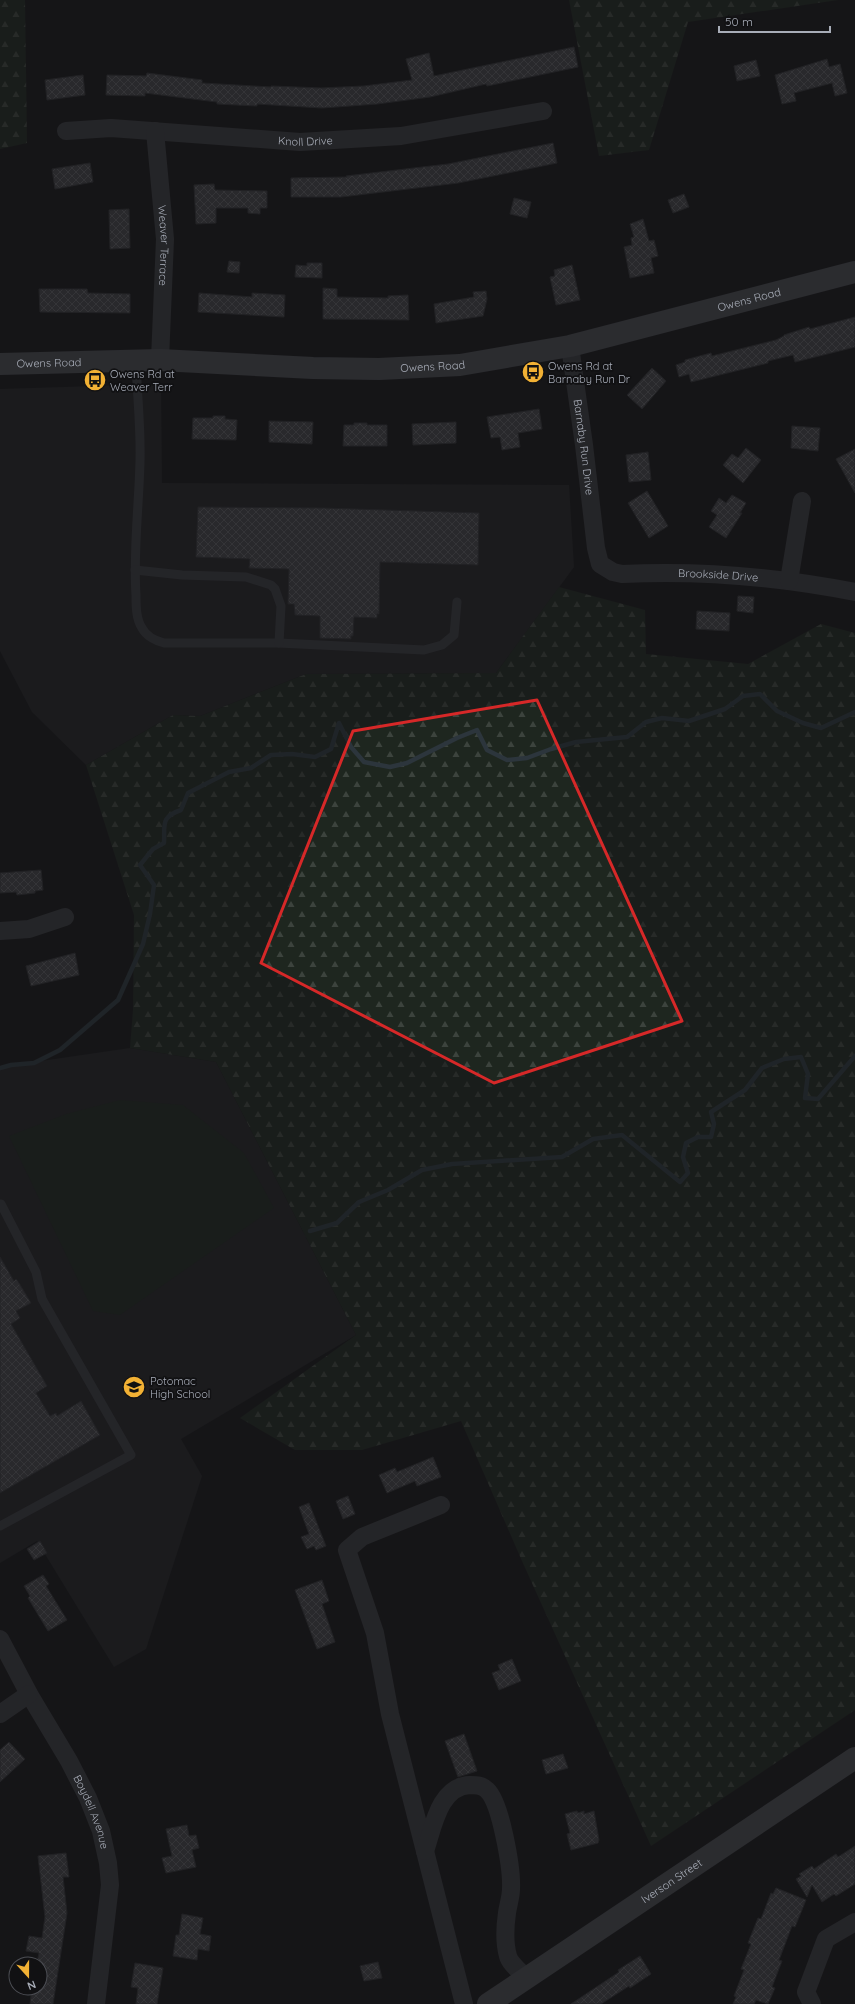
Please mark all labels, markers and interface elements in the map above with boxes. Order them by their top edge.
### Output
scale bar [719,8,830,34]
text: 50 m [725,14,753,29]
street label: Knoll Drive [277,133,333,149]
street label: Weaver Terrace [155,205,172,286]
street label: Owens Road [716,285,782,314]
street label: Owens Road [16,355,82,371]
street label: Owens Road [400,357,466,375]
bus stop icon: Owens Rd at Barnaby Run Dr [520,359,546,385]
place label: Owens Rd at Barnaby Run Dr [548,359,631,386]
bus stop icon: Owens Rd at Weaver Terr [82,367,108,393]
place label: Owens Rd at Weaver Terr [110,367,175,394]
street label: Barnaby Run Drive [571,398,597,496]
street label: Brookside Drive [678,566,759,585]
school or university icon: Potomac High School [121,1374,147,1400]
place label: Potomac High School [150,1374,210,1401]
street label: Boydell Avenue [70,1772,112,1850]
street label: Iverson Street [638,1855,705,1906]
north arrow [8,1956,48,1996]
text: N [25,1977,38,1993]

